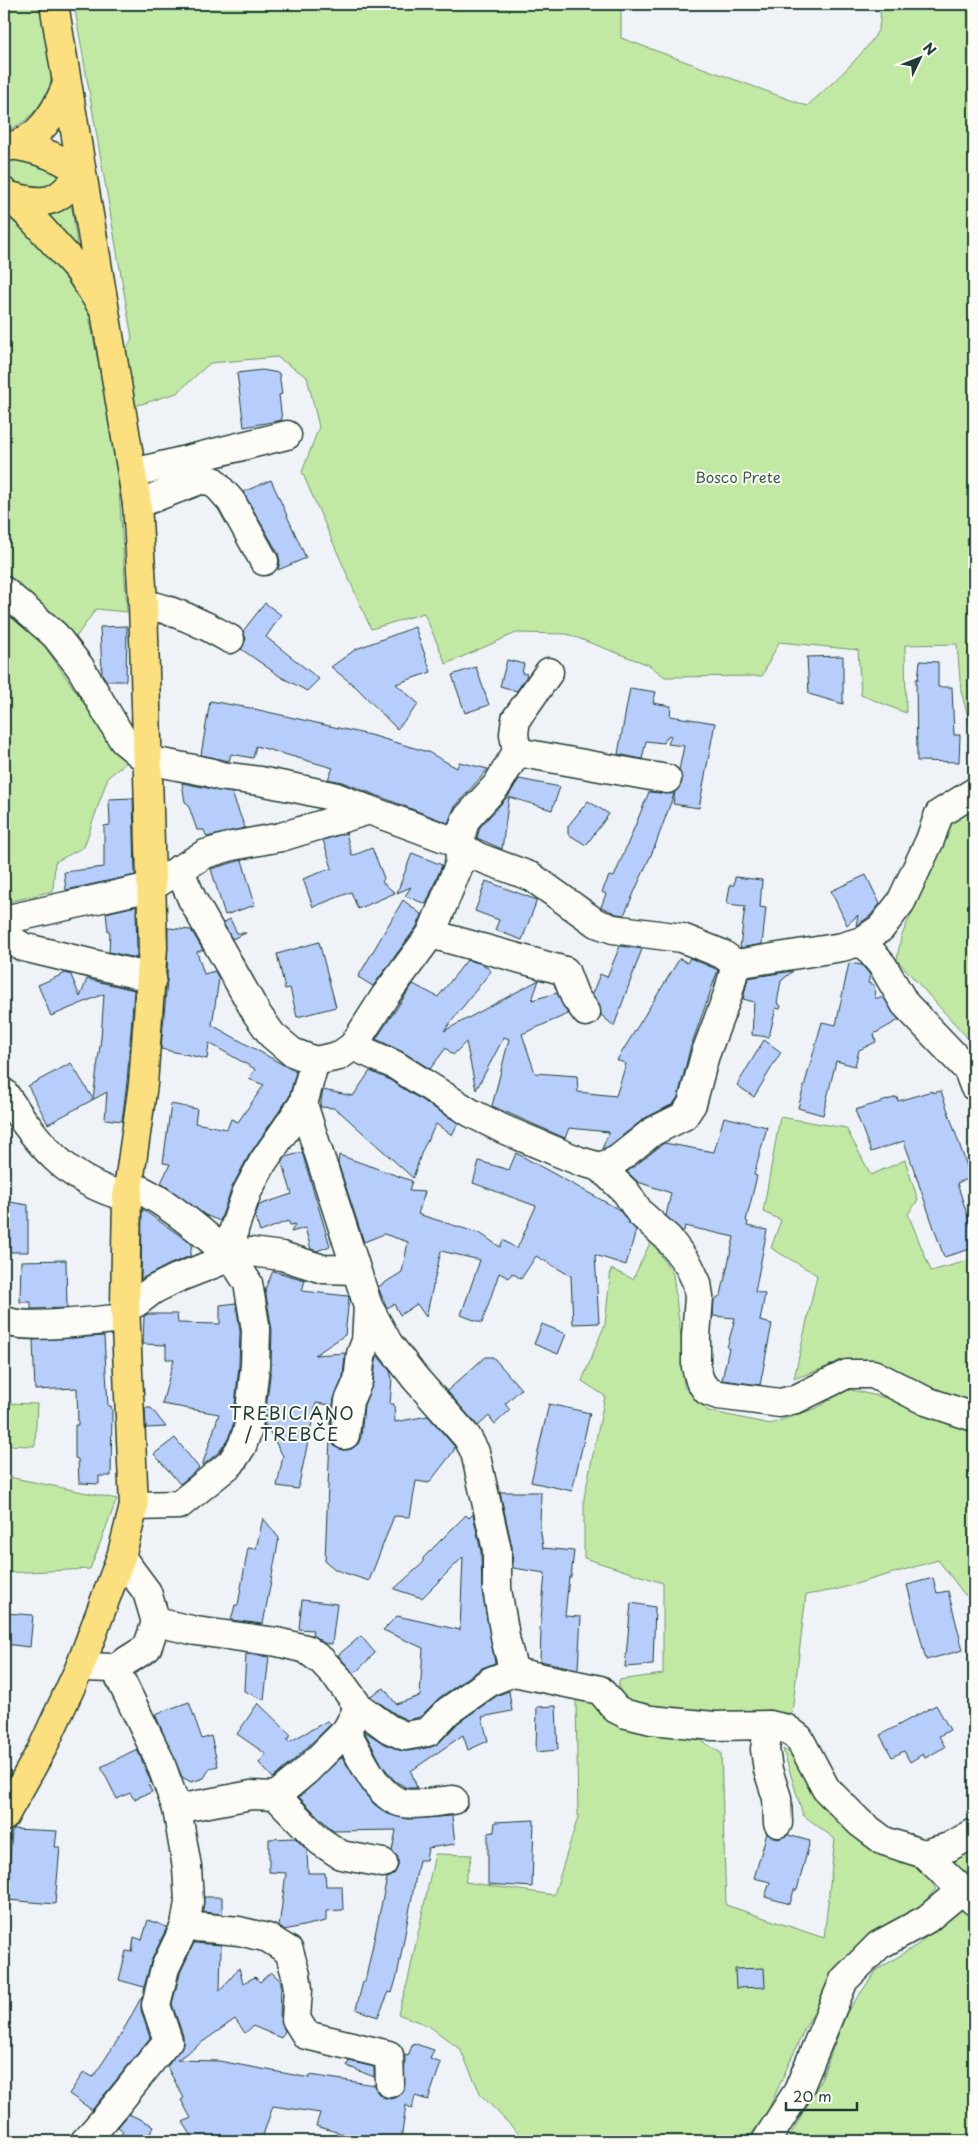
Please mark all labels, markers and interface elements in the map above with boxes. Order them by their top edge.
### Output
north arrow [896,32,946,82]
text: N [918,38,941,60]
park label: Bosco Prete [695,465,781,488]
district label: TREBICIANO / TREBČE [229,1399,355,1447]
scale bar [786,2080,857,2112]
text: 20 m [793,2084,832,2107]

